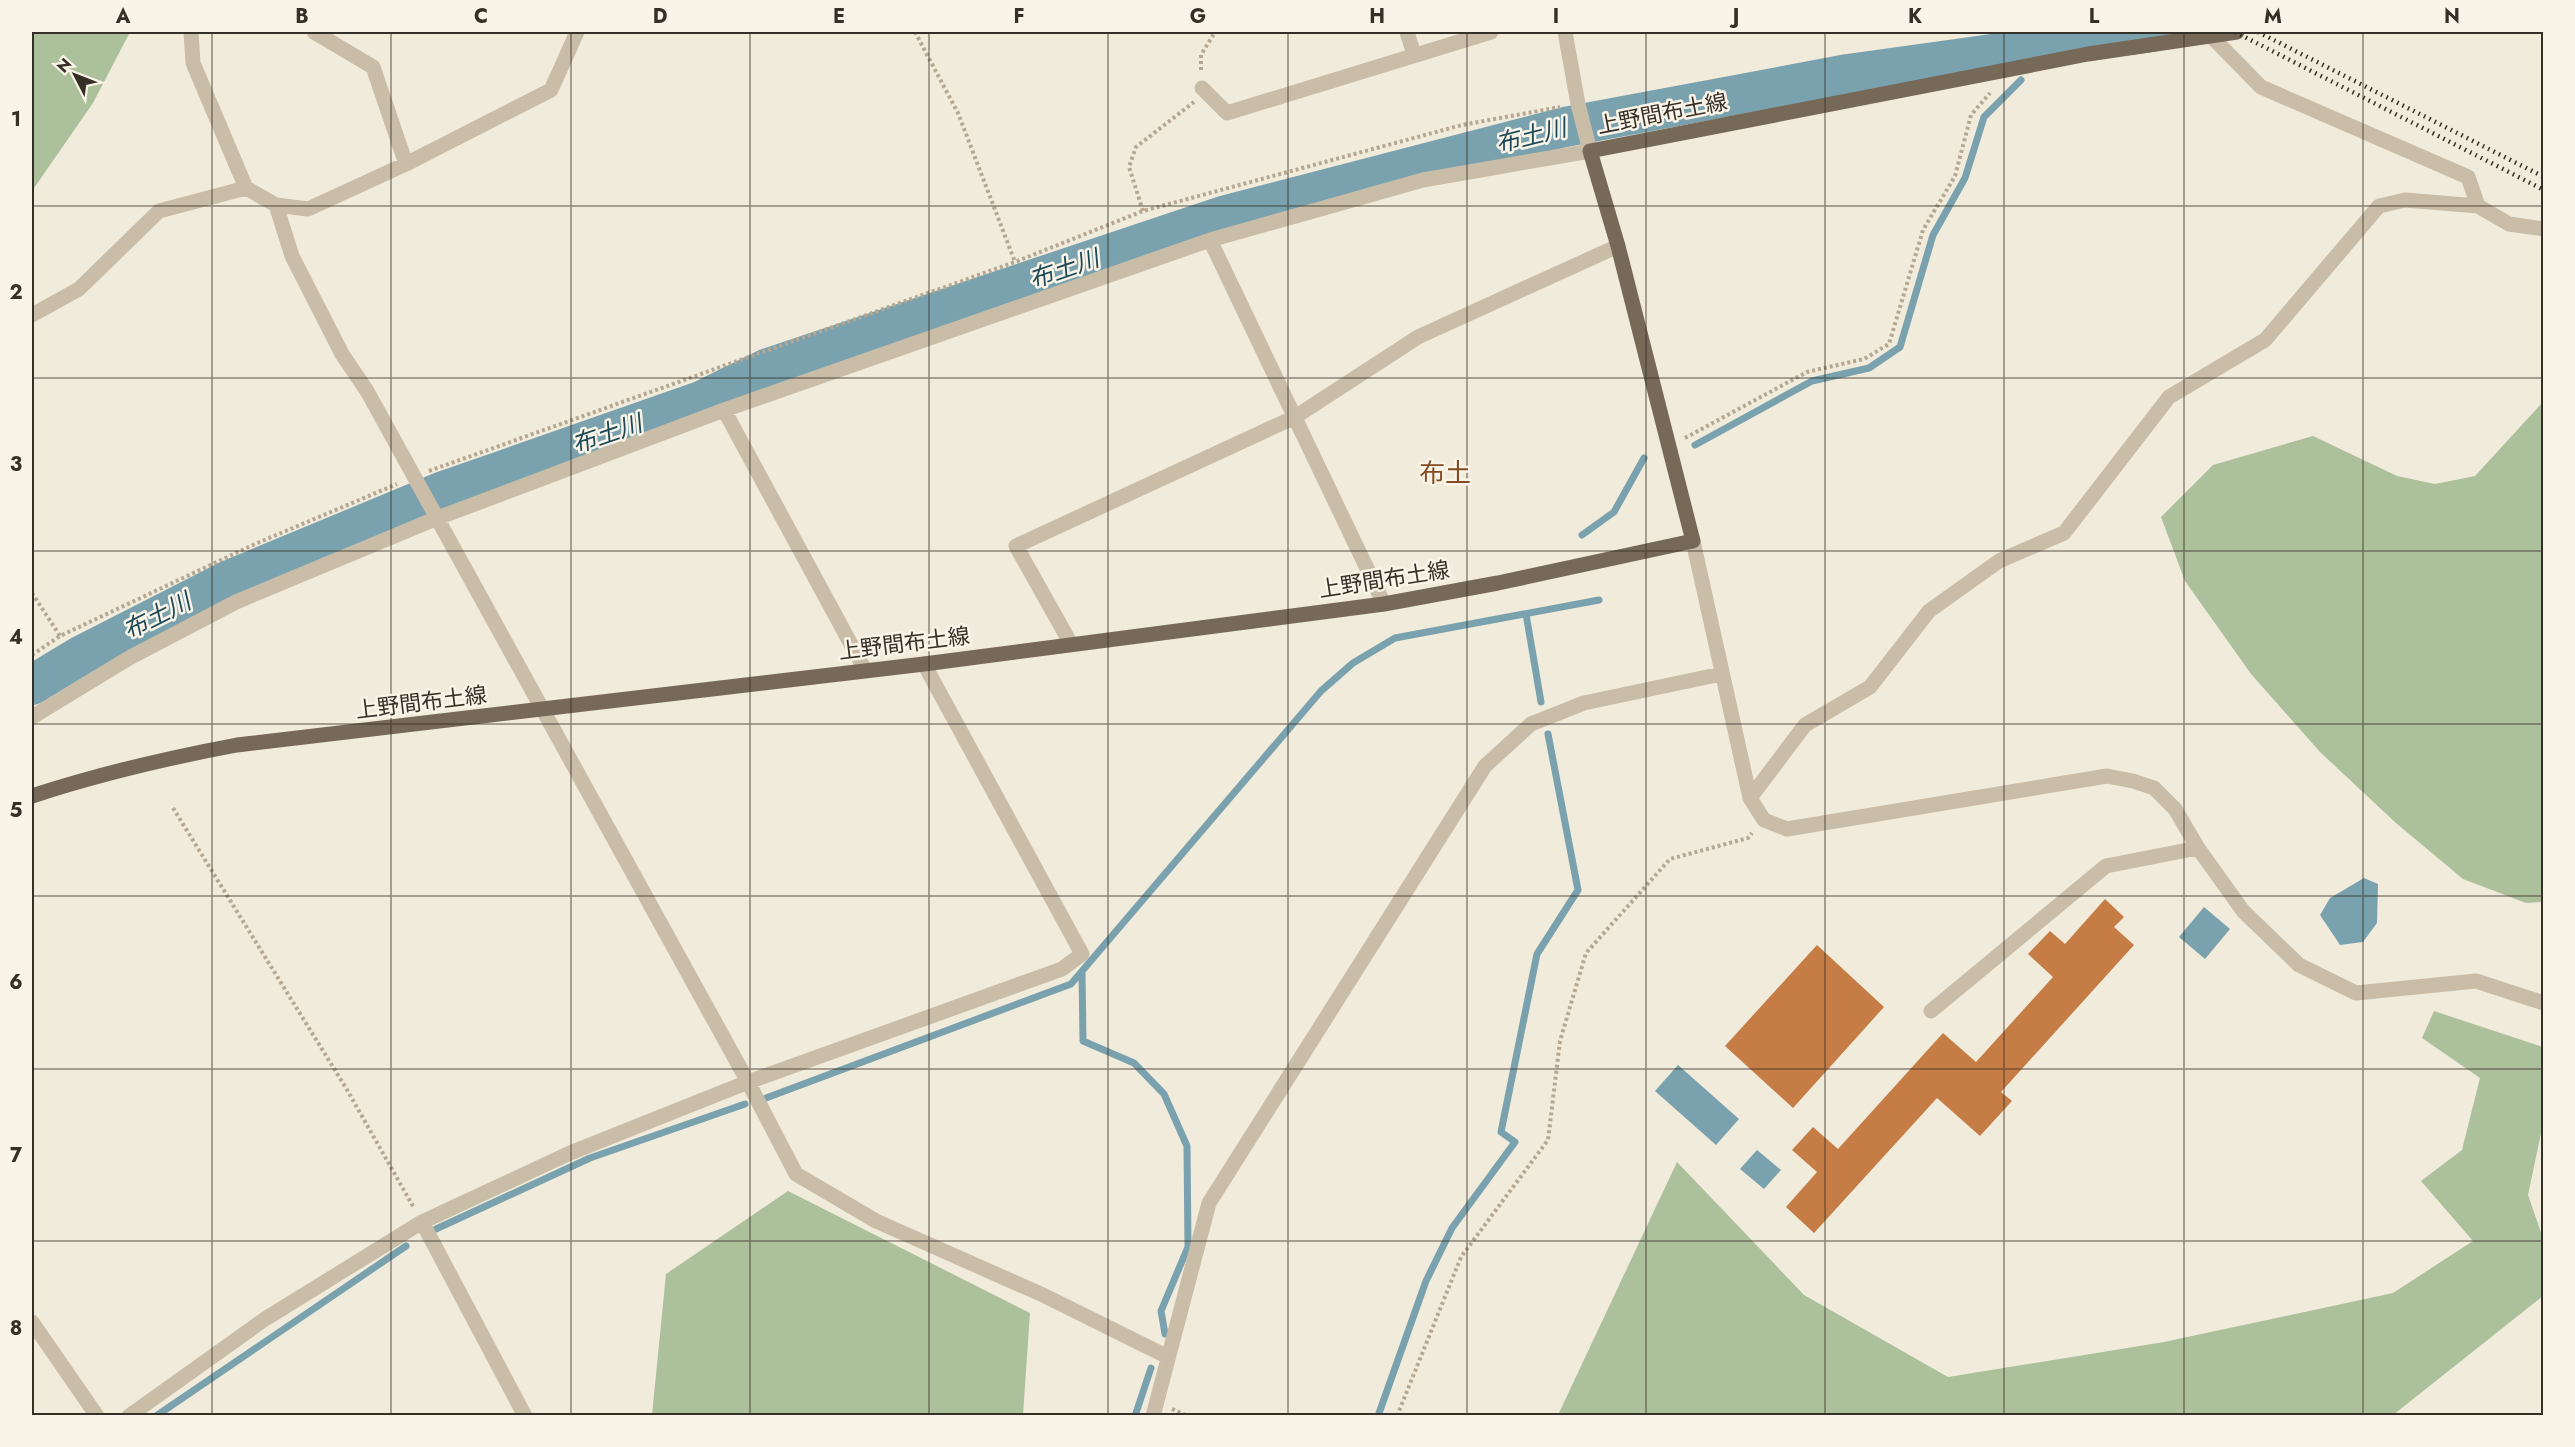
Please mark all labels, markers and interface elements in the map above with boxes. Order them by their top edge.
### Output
text: A [115,2,131,31]
text: B [295,2,309,31]
text: C [474,2,488,31]
text: D [653,2,667,31]
text: E [833,2,845,31]
text: F [1013,2,1025,31]
text: G [1190,2,1206,31]
text: H [1369,2,1385,31]
text: I [1553,2,1559,31]
text: J [1729,2,1739,31]
text: K [1908,2,1922,31]
text: L [2089,2,2100,31]
text: M [2264,2,2282,31]
text: N [2444,2,2460,31]
north arrow [45,45,105,105]
text: N [51,53,77,78]
street label: 上野間布土線 [1594,85,1730,141]
text: 1 [11,105,21,134]
water label: 布土川 [1492,109,1573,161]
water label: 布土川 [1024,239,1106,297]
text: 2 [9,278,23,307]
water label: 布土川 [567,404,649,462]
text: 3 [10,450,22,479]
district label: 布土 [1419,454,1471,492]
street label: 上野間布土線 [1316,553,1452,605]
water label: 布土川 [117,582,199,647]
street label: 上野間布土線 [837,619,971,667]
text: 4 [9,623,23,652]
street label: 上野間布土線 [354,678,488,726]
text: 5 [10,796,23,825]
text: 6 [9,968,23,997]
text: 7 [10,1141,23,1170]
text: 8 [10,1314,22,1343]

